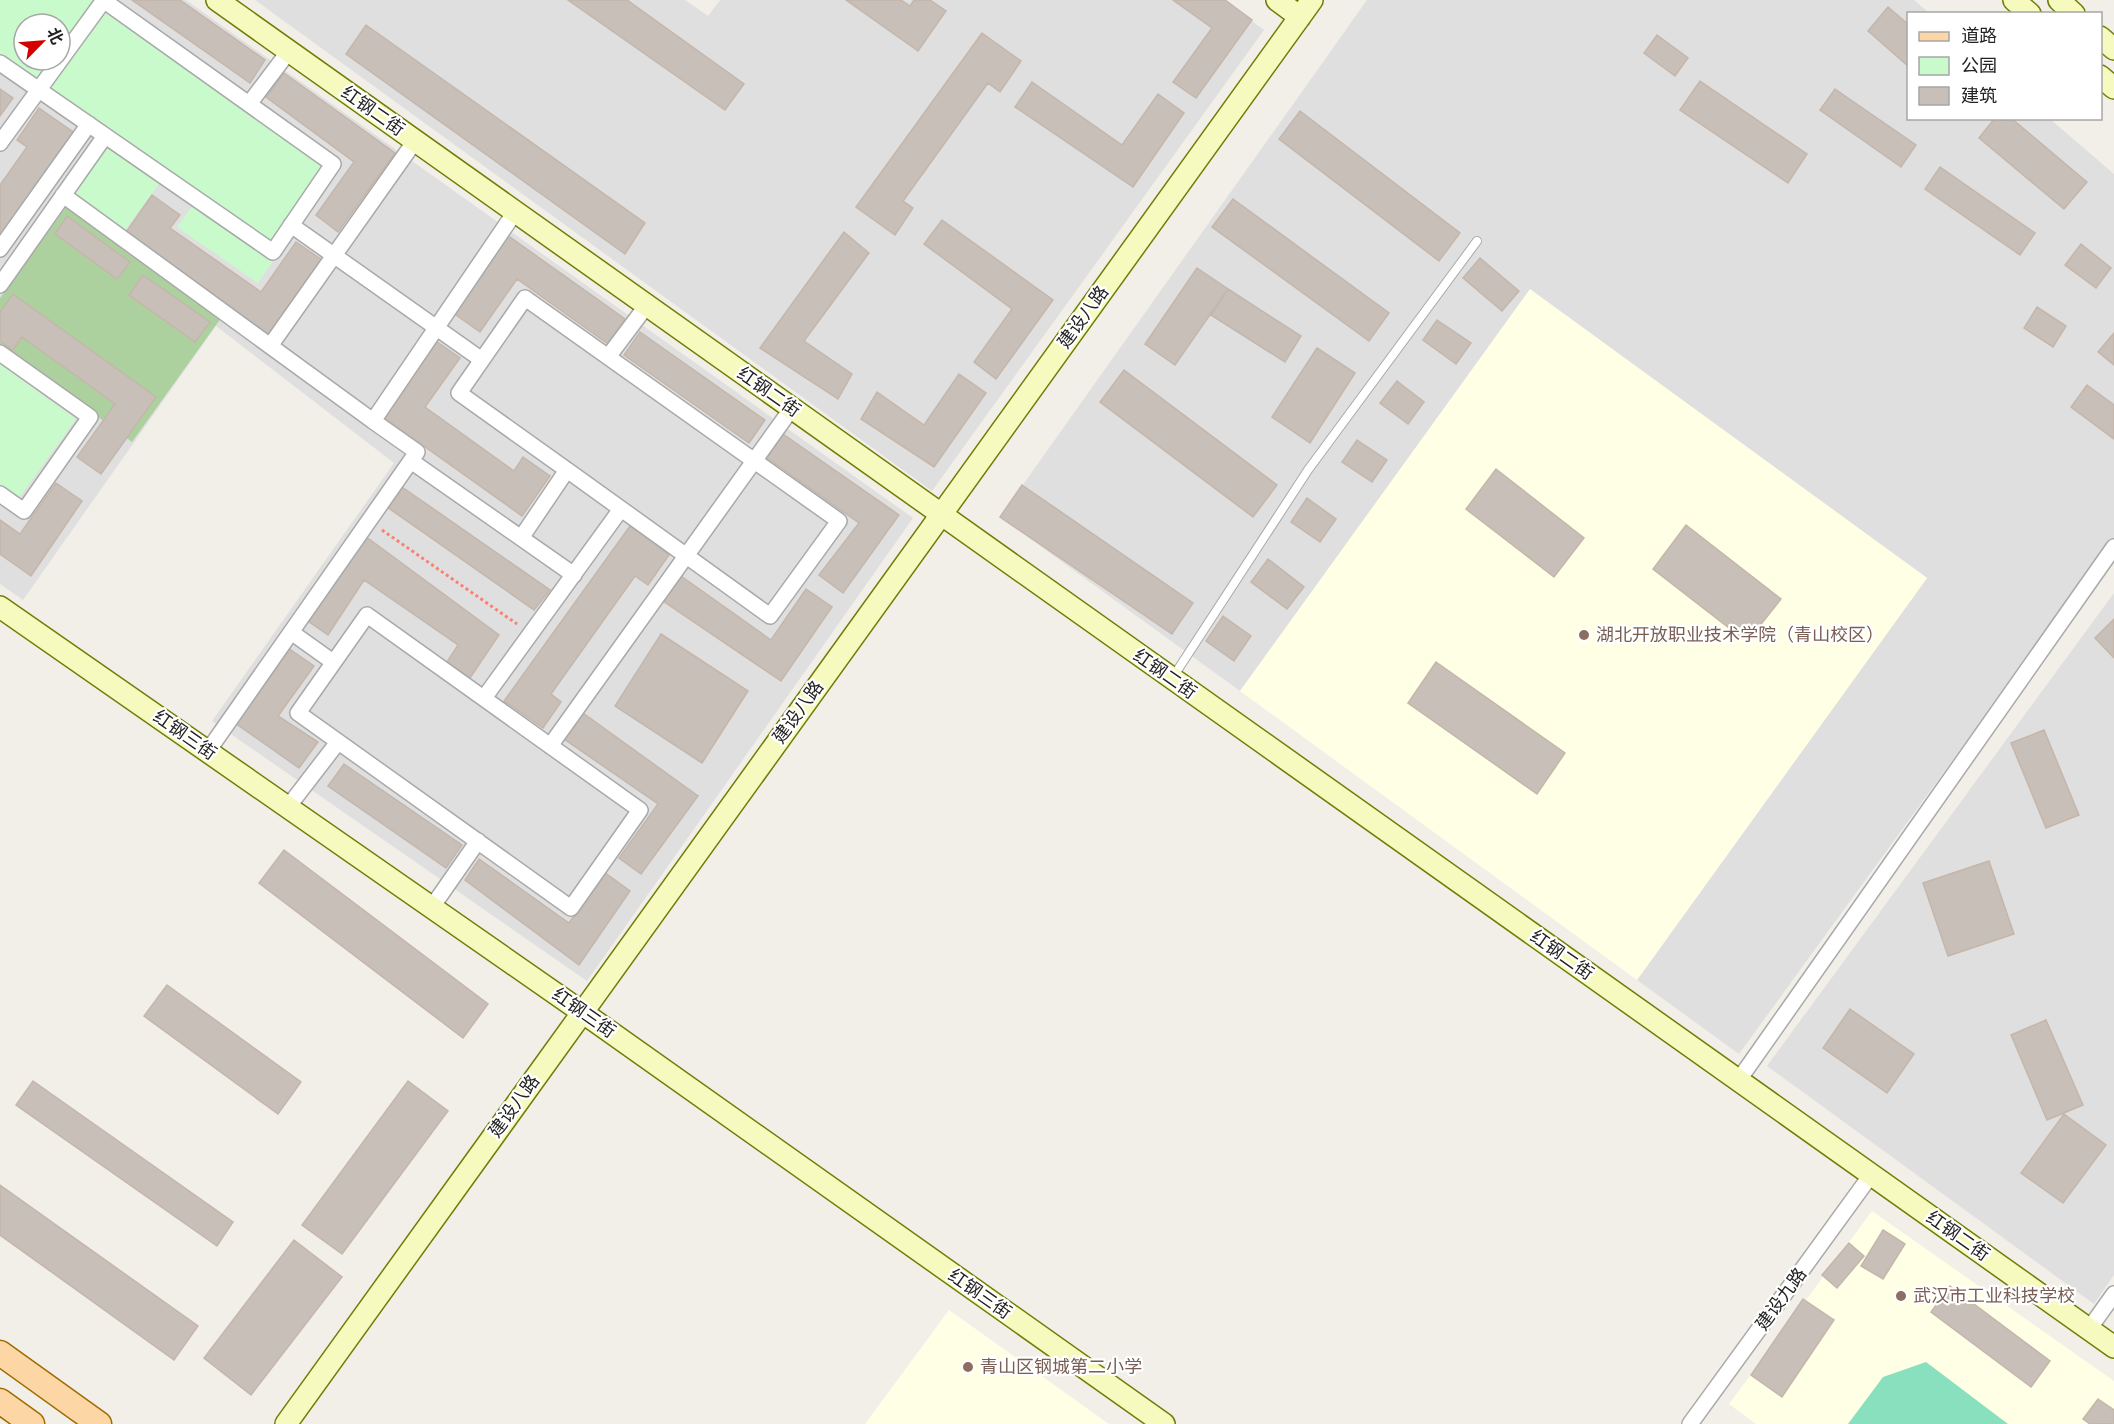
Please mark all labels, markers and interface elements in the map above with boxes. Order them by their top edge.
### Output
north arrow [12,12,72,72]
legend [1907,12,2102,120]
text: 道路 [1961,23,1997,48]
text: 北 [42,24,69,48]
text: 公园 [1961,53,1997,78]
street label: 红钢二街 [337,80,410,141]
text: 建筑 [1961,83,1997,108]
street label: 建设八路 [1051,280,1114,353]
street label: 红钢二街 [733,361,806,422]
place label: 湖北开放职业技术学院（青山校区） [1596,622,1884,647]
marker: 湖北开放职业技术学院（青山校区） [1577,628,1591,642]
street label: 红钢二街 [1129,643,1202,704]
street label: 建设八路 [766,675,829,748]
street label: 红钢三街 [149,704,222,765]
street label: 红钢二街 [1526,924,1599,985]
street label: 红钢三街 [548,982,621,1043]
street label: 建设八路 [482,1069,545,1142]
street label: 红钢二街 [1922,1205,1995,1266]
street label: 建设九路 [1749,1262,1812,1335]
street label: 红钢三街 [944,1263,1017,1324]
place label: 武汉市工业科技学校 [1913,1283,2075,1308]
marker: 武汉市工业科技学校 [1894,1289,1908,1303]
place label: 青山区钢城第二小学 [980,1354,1142,1379]
marker: 青山区钢城第二小学 [961,1360,975,1374]

